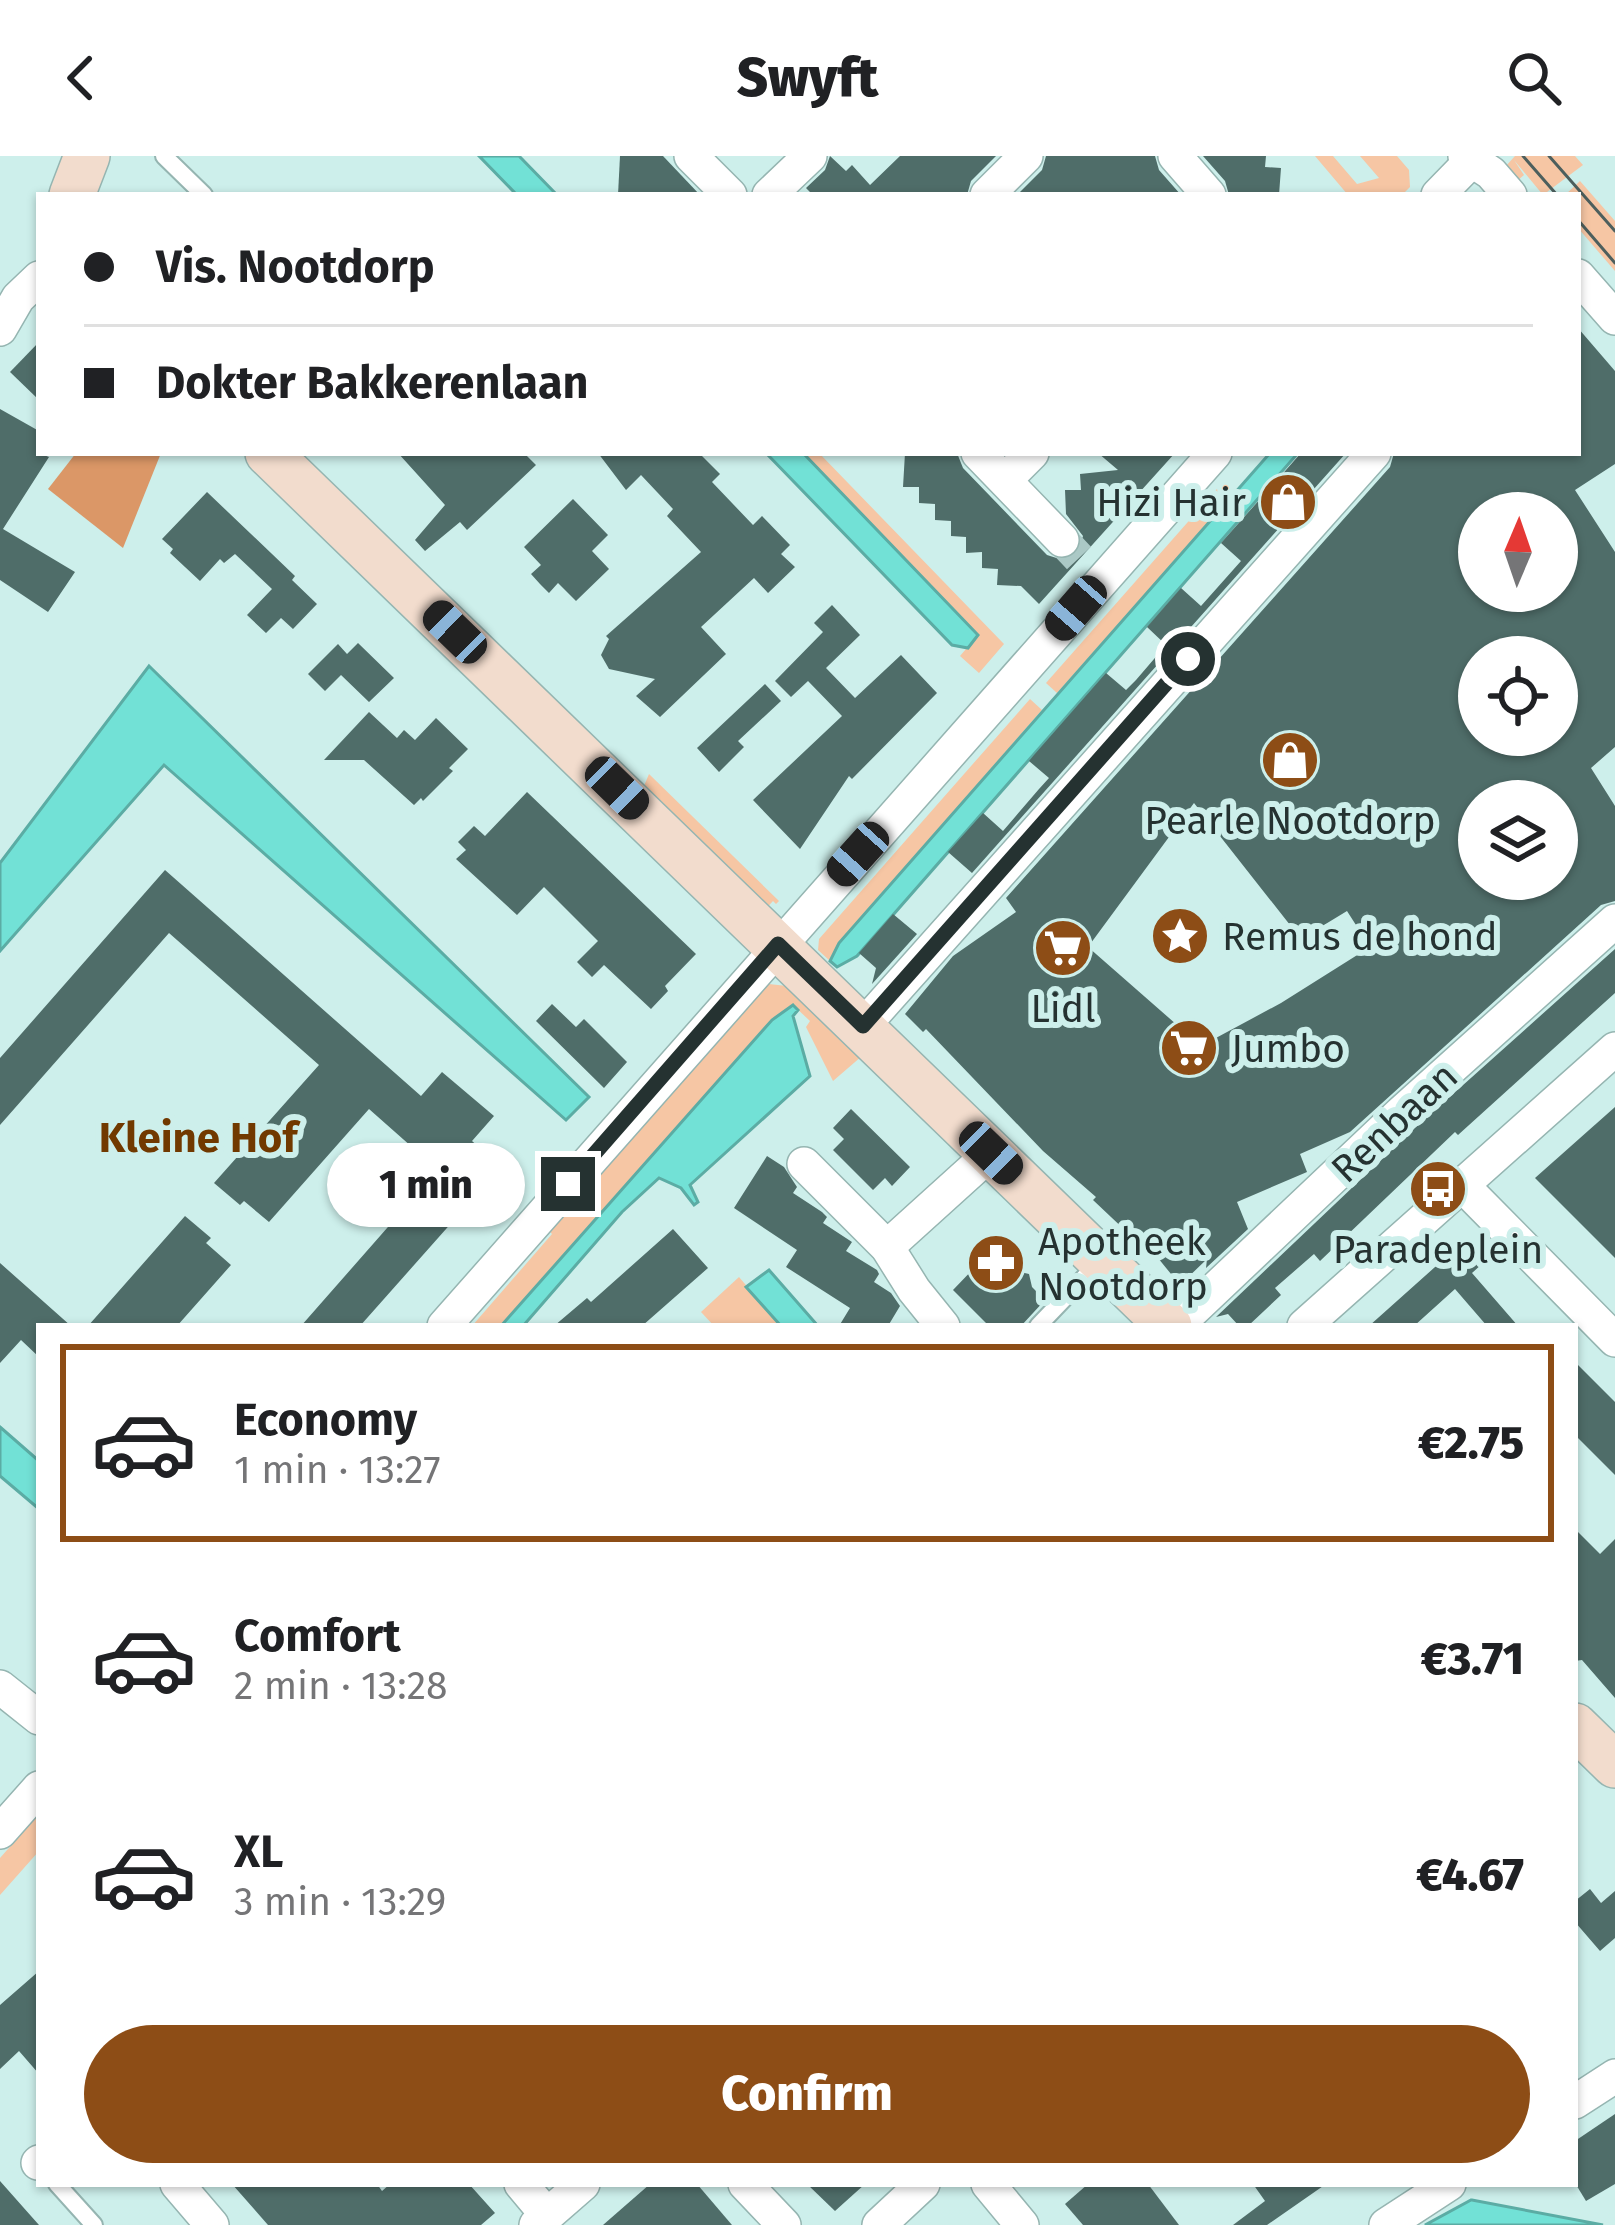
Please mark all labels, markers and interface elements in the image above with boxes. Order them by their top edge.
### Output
icon: back [48,45,114,111]
icon: search [1501,45,1567,111]
text: Swyft [737,46,878,110]
text: Vis. Nootdorp [156,240,435,294]
text: Dokter Bakkerenlaan [156,356,589,410]
shop icon: Hizi Hair [1257,471,1319,533]
place label: Hizi Hair [1096,480,1246,526]
north arrow [1458,492,1578,612]
map controls [1458,492,1578,900]
car [1039,569,1113,647]
car [417,594,493,670]
route start [1161,632,1215,686]
button: locate [1458,636,1578,756]
shop icon: Pearle Nootdorp [1259,729,1321,791]
car [579,750,655,826]
button: layers [1458,780,1578,900]
place label: Pearle Nootdorp [1144,798,1436,844]
car [821,815,895,893]
place icon: Remus de hond [1149,905,1211,967]
place label: Remus de hond [1222,914,1498,960]
supermarket icon: Lidl [1032,917,1094,979]
place label: Lidl [1030,986,1096,1032]
supermarket icon: Jumbo [1158,1017,1220,1079]
place label: Jumbo [1231,1026,1345,1072]
street label: Renbaan [1322,1053,1467,1192]
district label: Kleine Hof [99,1113,301,1163]
car [953,1115,1029,1191]
callout: 1 min [328,1142,526,1226]
route end [541,1157,595,1211]
bus stop icon: Paradeplein [1407,1158,1469,1220]
text: 1 min [379,1162,473,1208]
place label: Apotheek Nootdorp [1038,1219,1208,1310]
place label: Paradeplein [1333,1227,1543,1273]
pharmacy icon: Apotheek Nootdorp [965,1232,1027,1294]
icon: car [90,1389,198,1497]
text: Economy [234,1393,417,1447]
text: €2.75 [1418,1416,1524,1470]
text: 1 min · 13:27 [234,1447,440,1493]
icon: car [90,1605,198,1713]
text: Comfort [234,1609,401,1663]
text: €3.71 [1421,1632,1524,1686]
text: 2 min · 13:28 [234,1663,447,1709]
icon: car [90,1821,198,1929]
text: XL [234,1825,283,1879]
text: €4.67 [1416,1848,1524,1902]
text: 3 min · 13:29 [234,1879,446,1925]
button: Confirm [84,2025,1530,2163]

